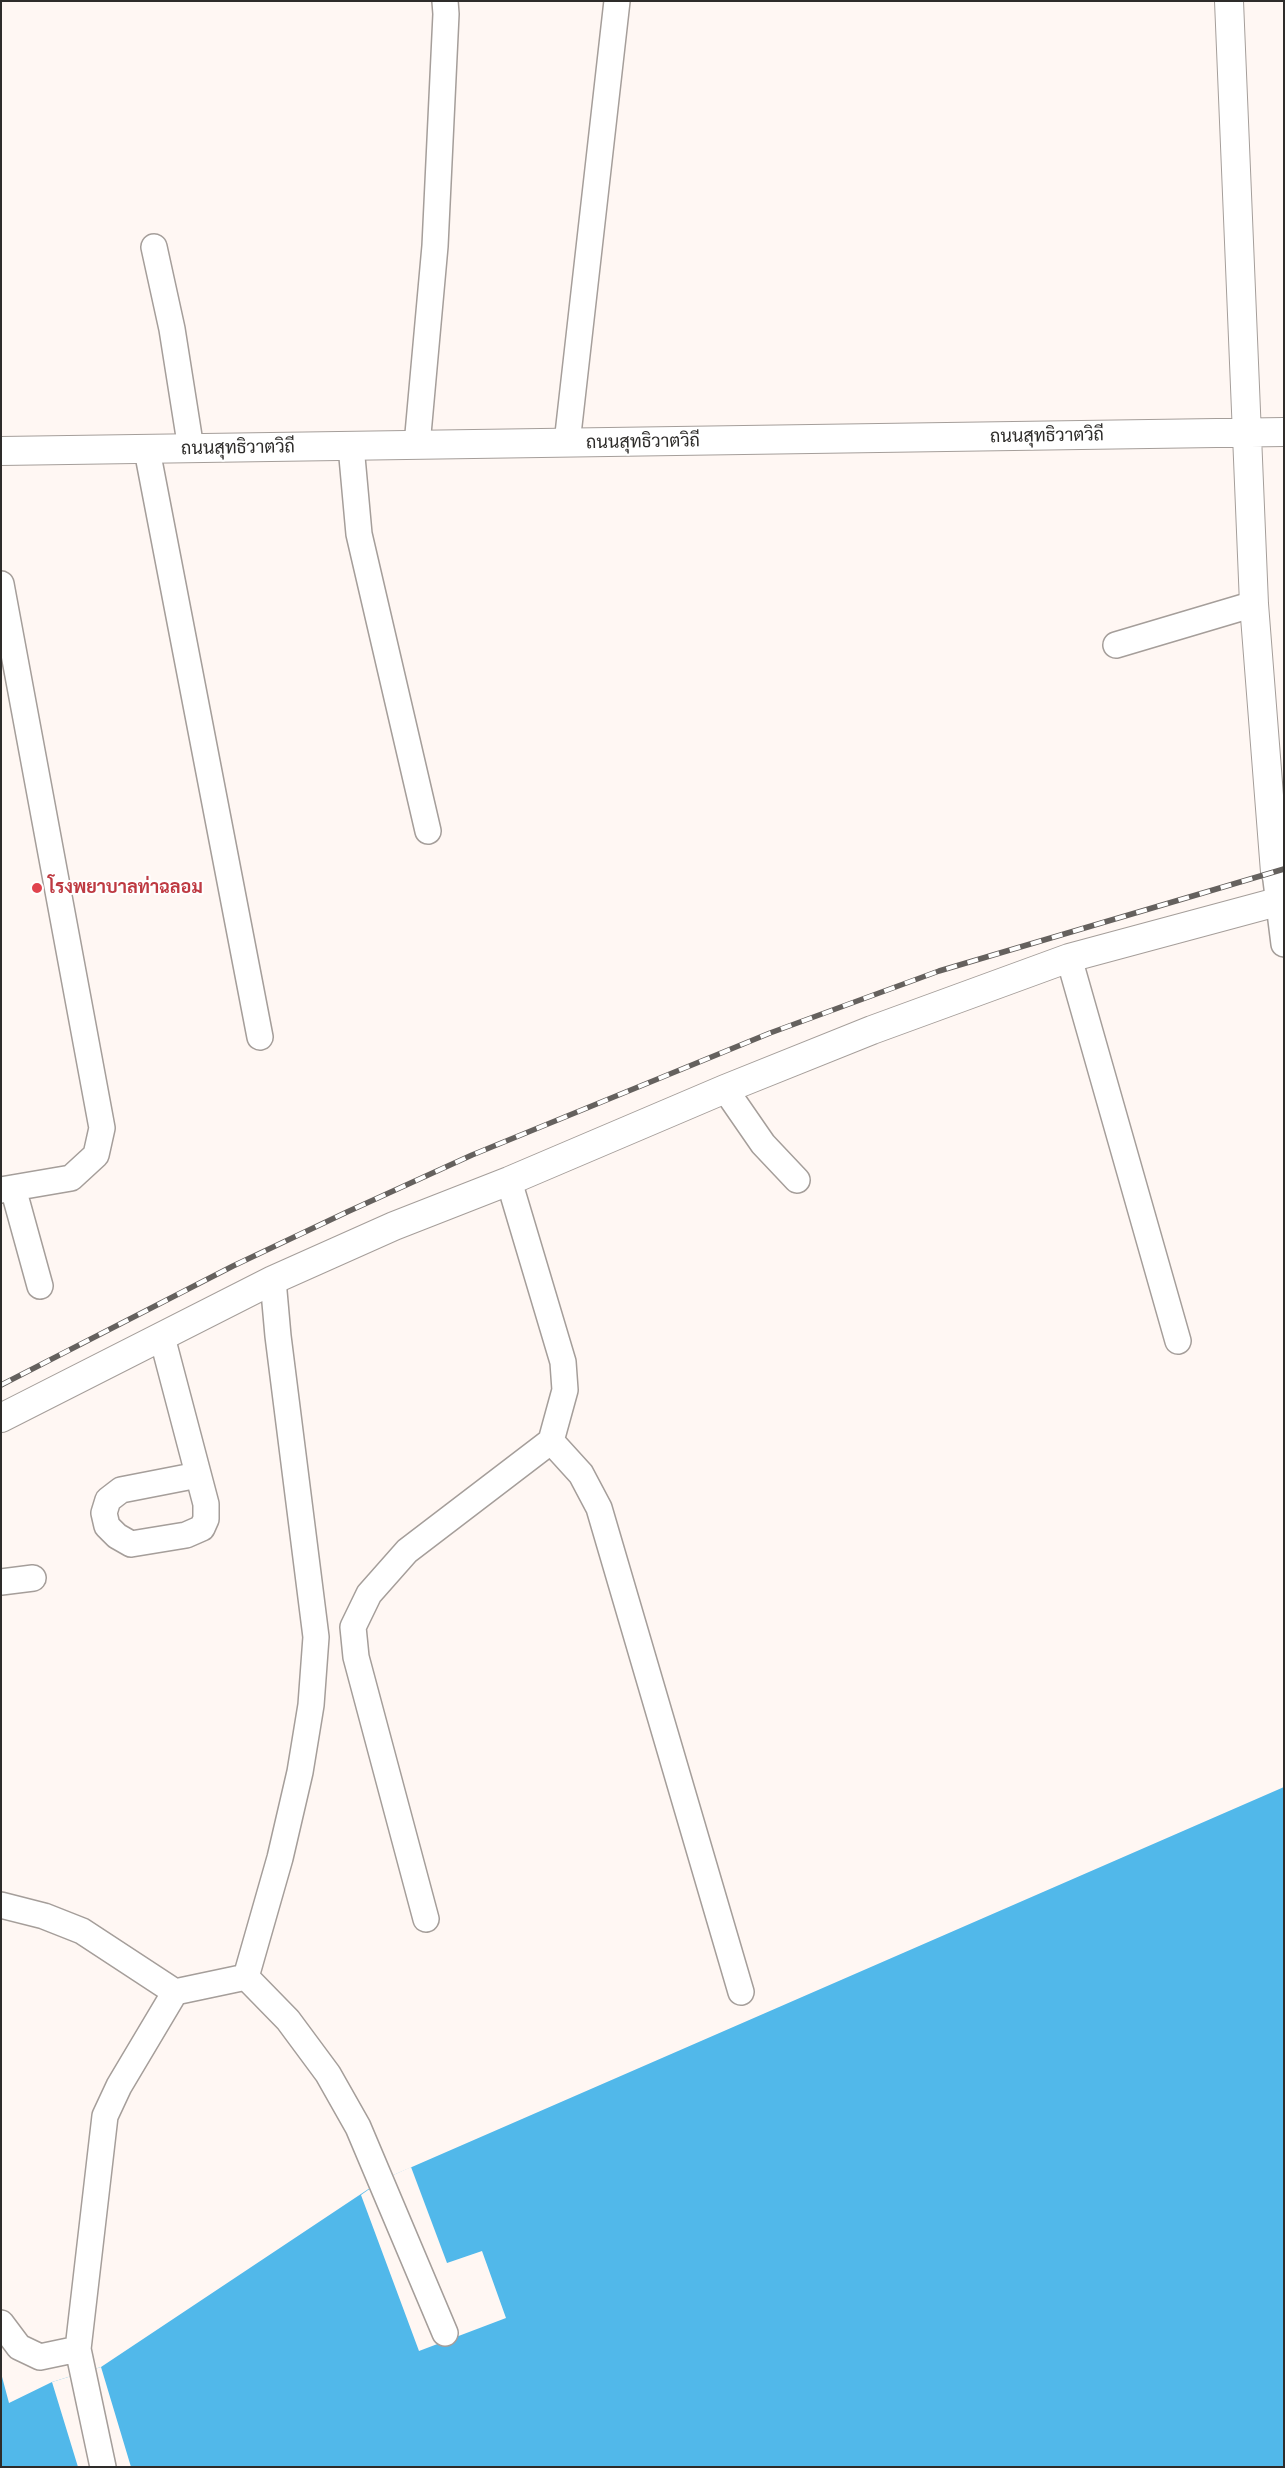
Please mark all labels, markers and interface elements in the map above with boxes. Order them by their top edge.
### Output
street label: ถนนสุทธิวาตวิถี [990,424,1104,448]
street label: ถนนสุทธิวาตวิถี [586,430,700,454]
street label: ถนนสุทธิวาตวิถี [181,436,295,460]
place label: โรงพยาบาลท่าฉลอม [48,877,203,899]
marker: โรงพยาบาลท่าฉลอม [30,881,44,895]

